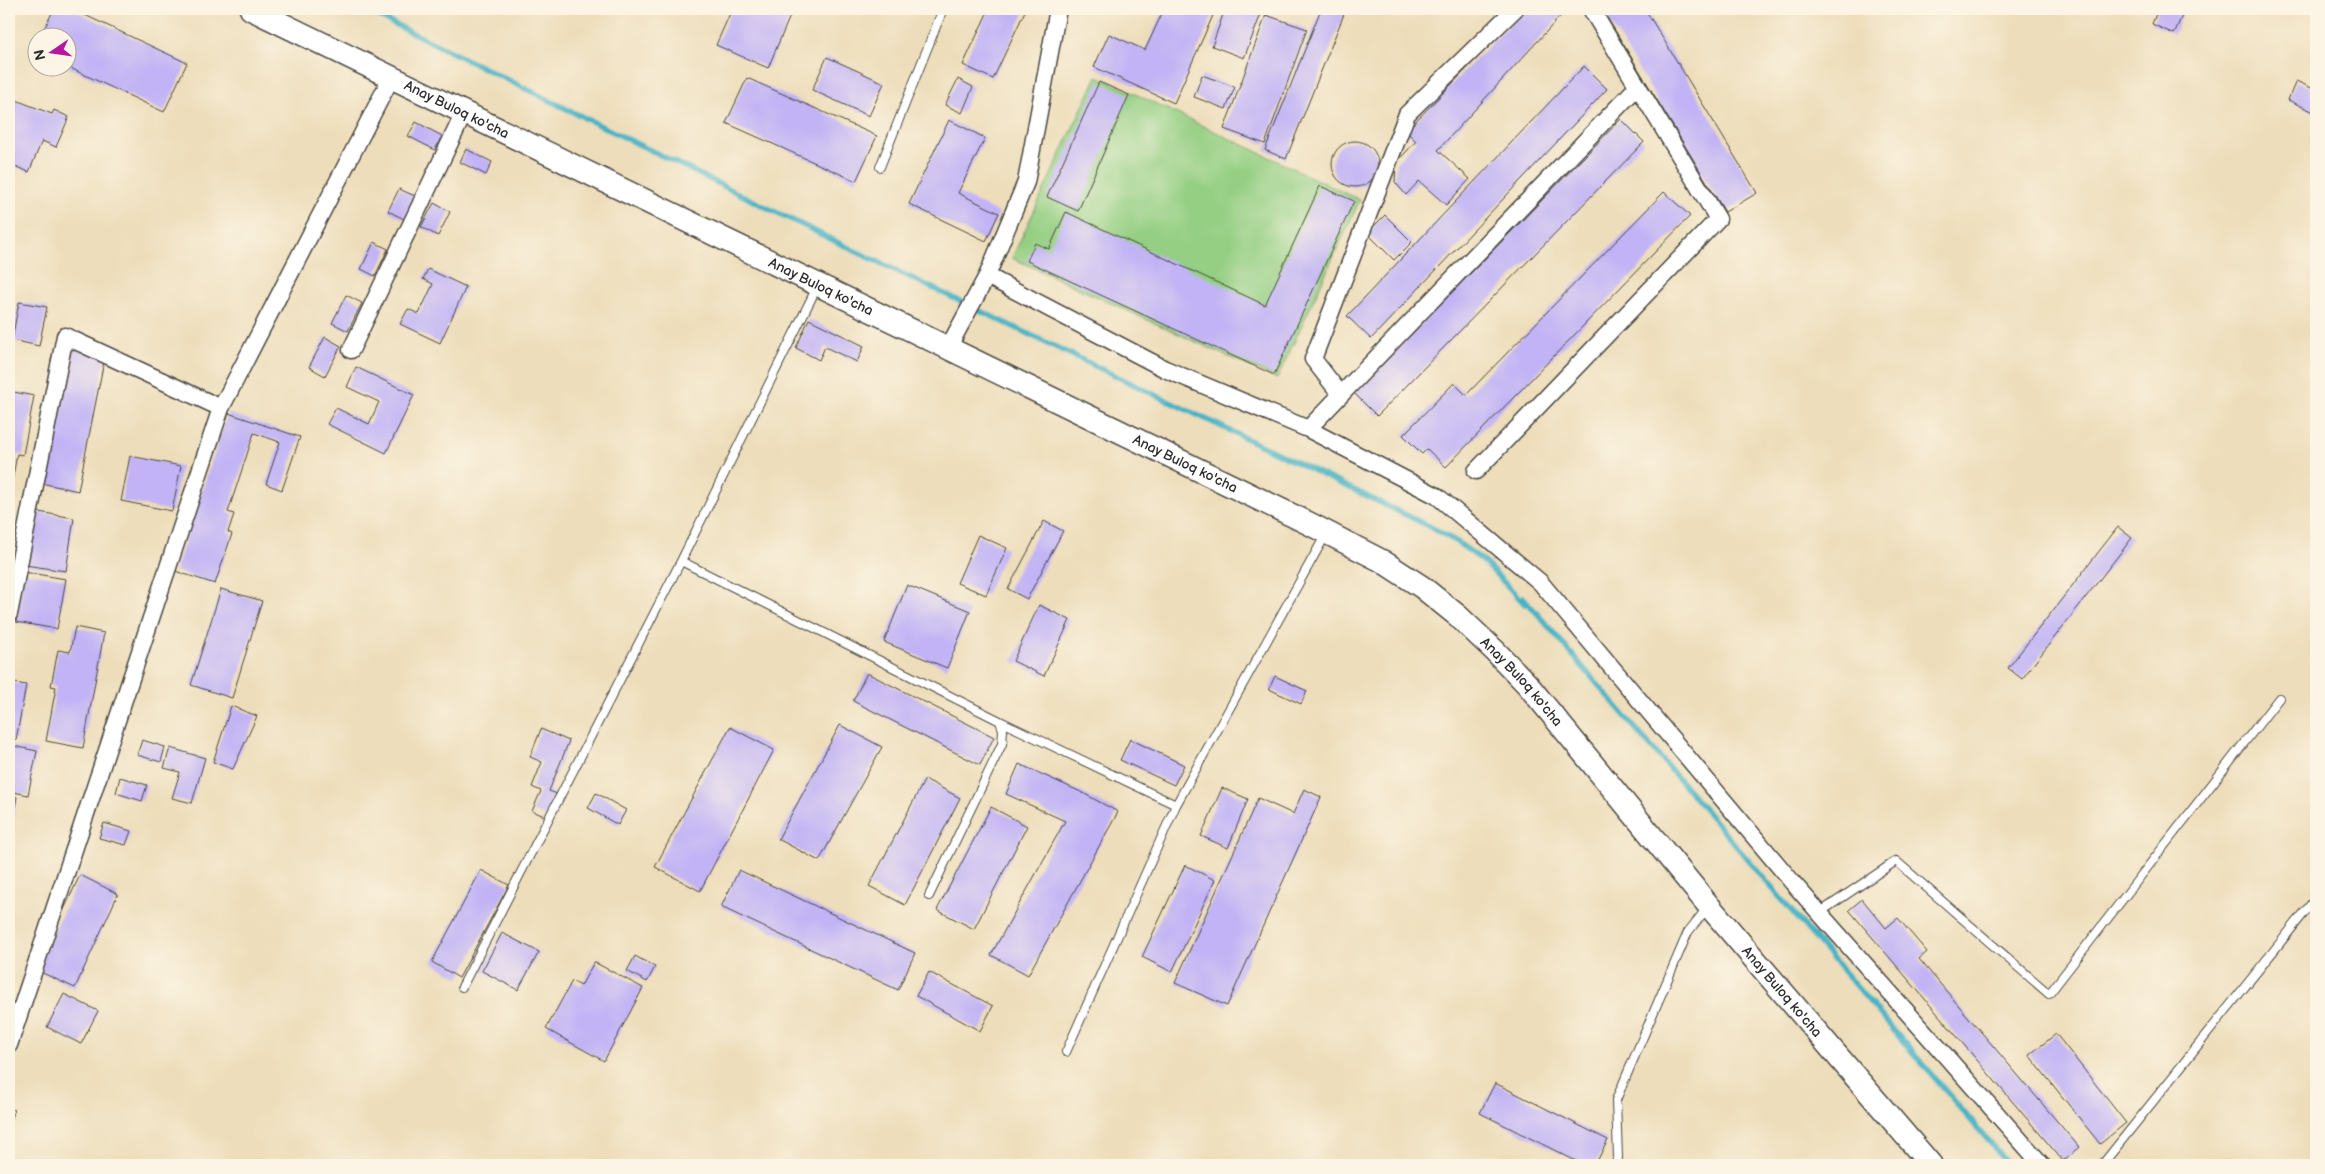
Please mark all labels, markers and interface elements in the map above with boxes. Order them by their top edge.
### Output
north arrow [28,28,78,78]
text: N [30,48,49,62]
street label: Anay Buloq ko'cha [402,77,512,142]
street label: Anay Buloq ko'cha [766,254,876,319]
street label: Anay Buloq ko'cha [1130,431,1240,497]
street label: Anay Buloq ko'cha [1477,634,1566,730]
street label: Anay Buloq ko'cha [1738,943,1826,1041]

